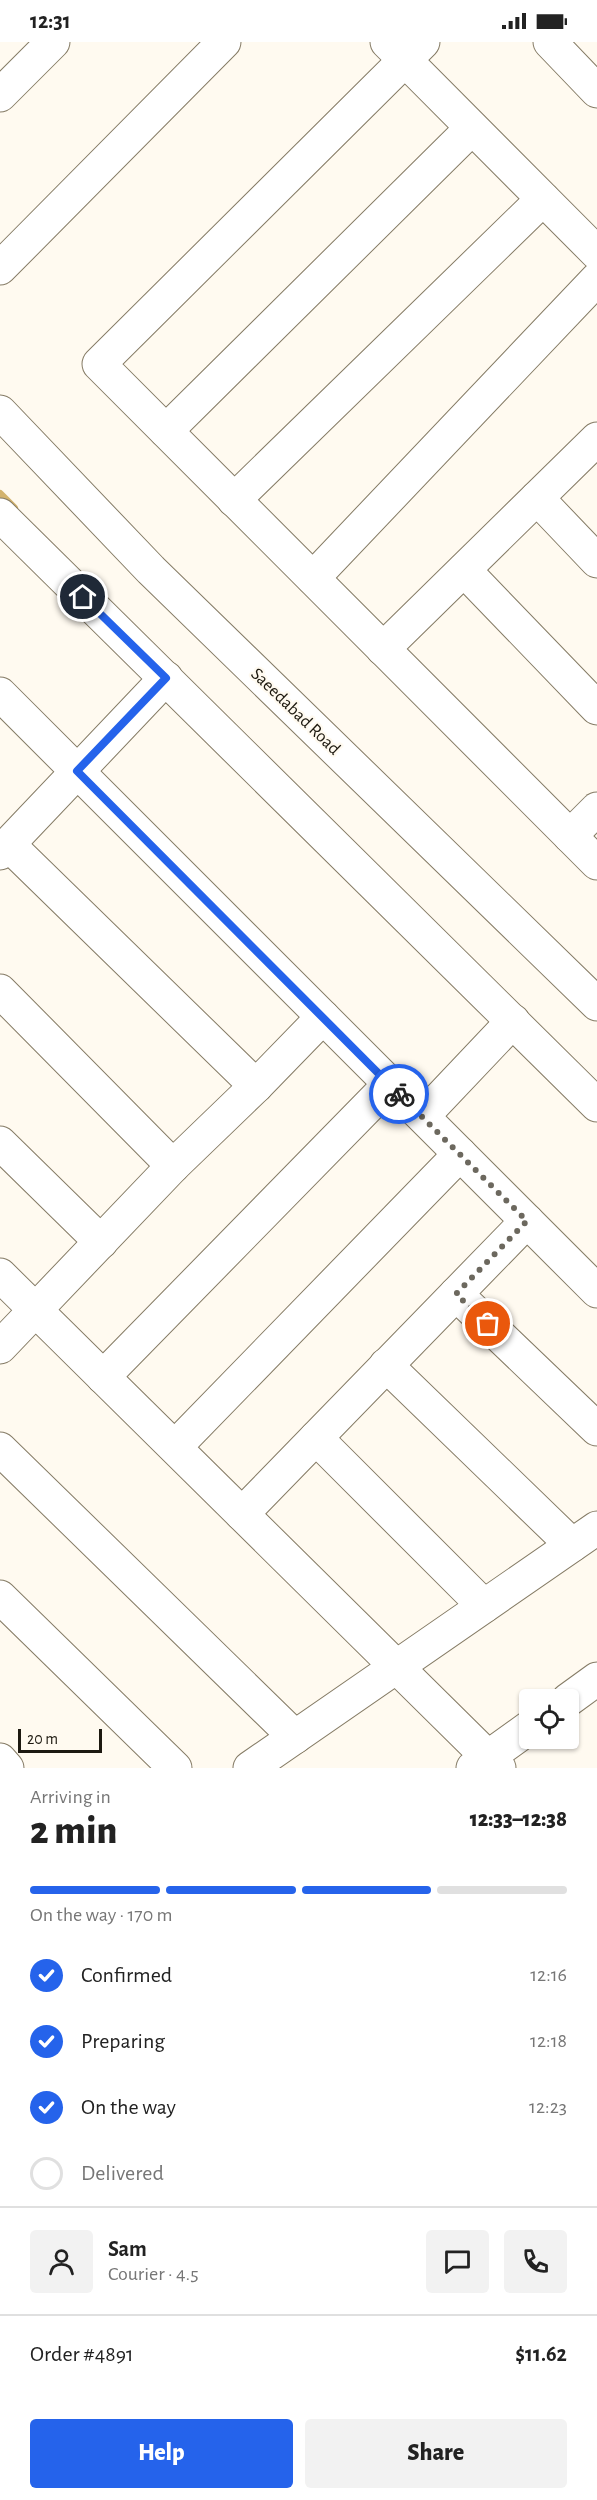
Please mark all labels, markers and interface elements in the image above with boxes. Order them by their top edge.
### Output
text: 12:31 [30,10,71,32]
pin [57,571,108,622]
icon: home [66,580,99,613]
street label: Saeedabad Road [247,665,343,759]
courier [369,1064,429,1124]
icon: bike [383,1078,416,1111]
pin [462,1298,513,1349]
icon: bag [471,1307,504,1340]
map controls [519,1689,579,1749]
button: locate [519,1689,579,1749]
scale bar [18,1726,102,1754]
text: 20 m [27,1731,58,1747]
text: Arriving in [30,1787,111,1807]
text: 12:33–12:38 [470,1808,567,1830]
text: 2 min [30,1812,117,1851]
text: On the way · 170 m [30,1905,173,1925]
icon: check [30,1959,63,1992]
text: Confirmed [81,1964,172,1986]
text: 12:16 [530,1965,567,1985]
icon: check [30,2025,63,2058]
text: Preparing [81,2030,165,2052]
text: 12:18 [530,2031,567,2051]
icon: check [30,2091,63,2124]
text: On the way [81,2096,176,2118]
text: 12:23 [529,2097,567,2117]
text: Delivered [81,2162,164,2184]
button: person [30,2230,93,2293]
button: chat [426,2230,489,2293]
button: phone [504,2230,567,2293]
text: Sam [108,2238,147,2260]
text: Courier · 4.5 [108,2264,199,2284]
text: Order #4891 [30,2343,134,2365]
text: $11.62 [515,2343,567,2365]
button: Help [30,2419,293,2488]
button: Share [305,2419,567,2488]

